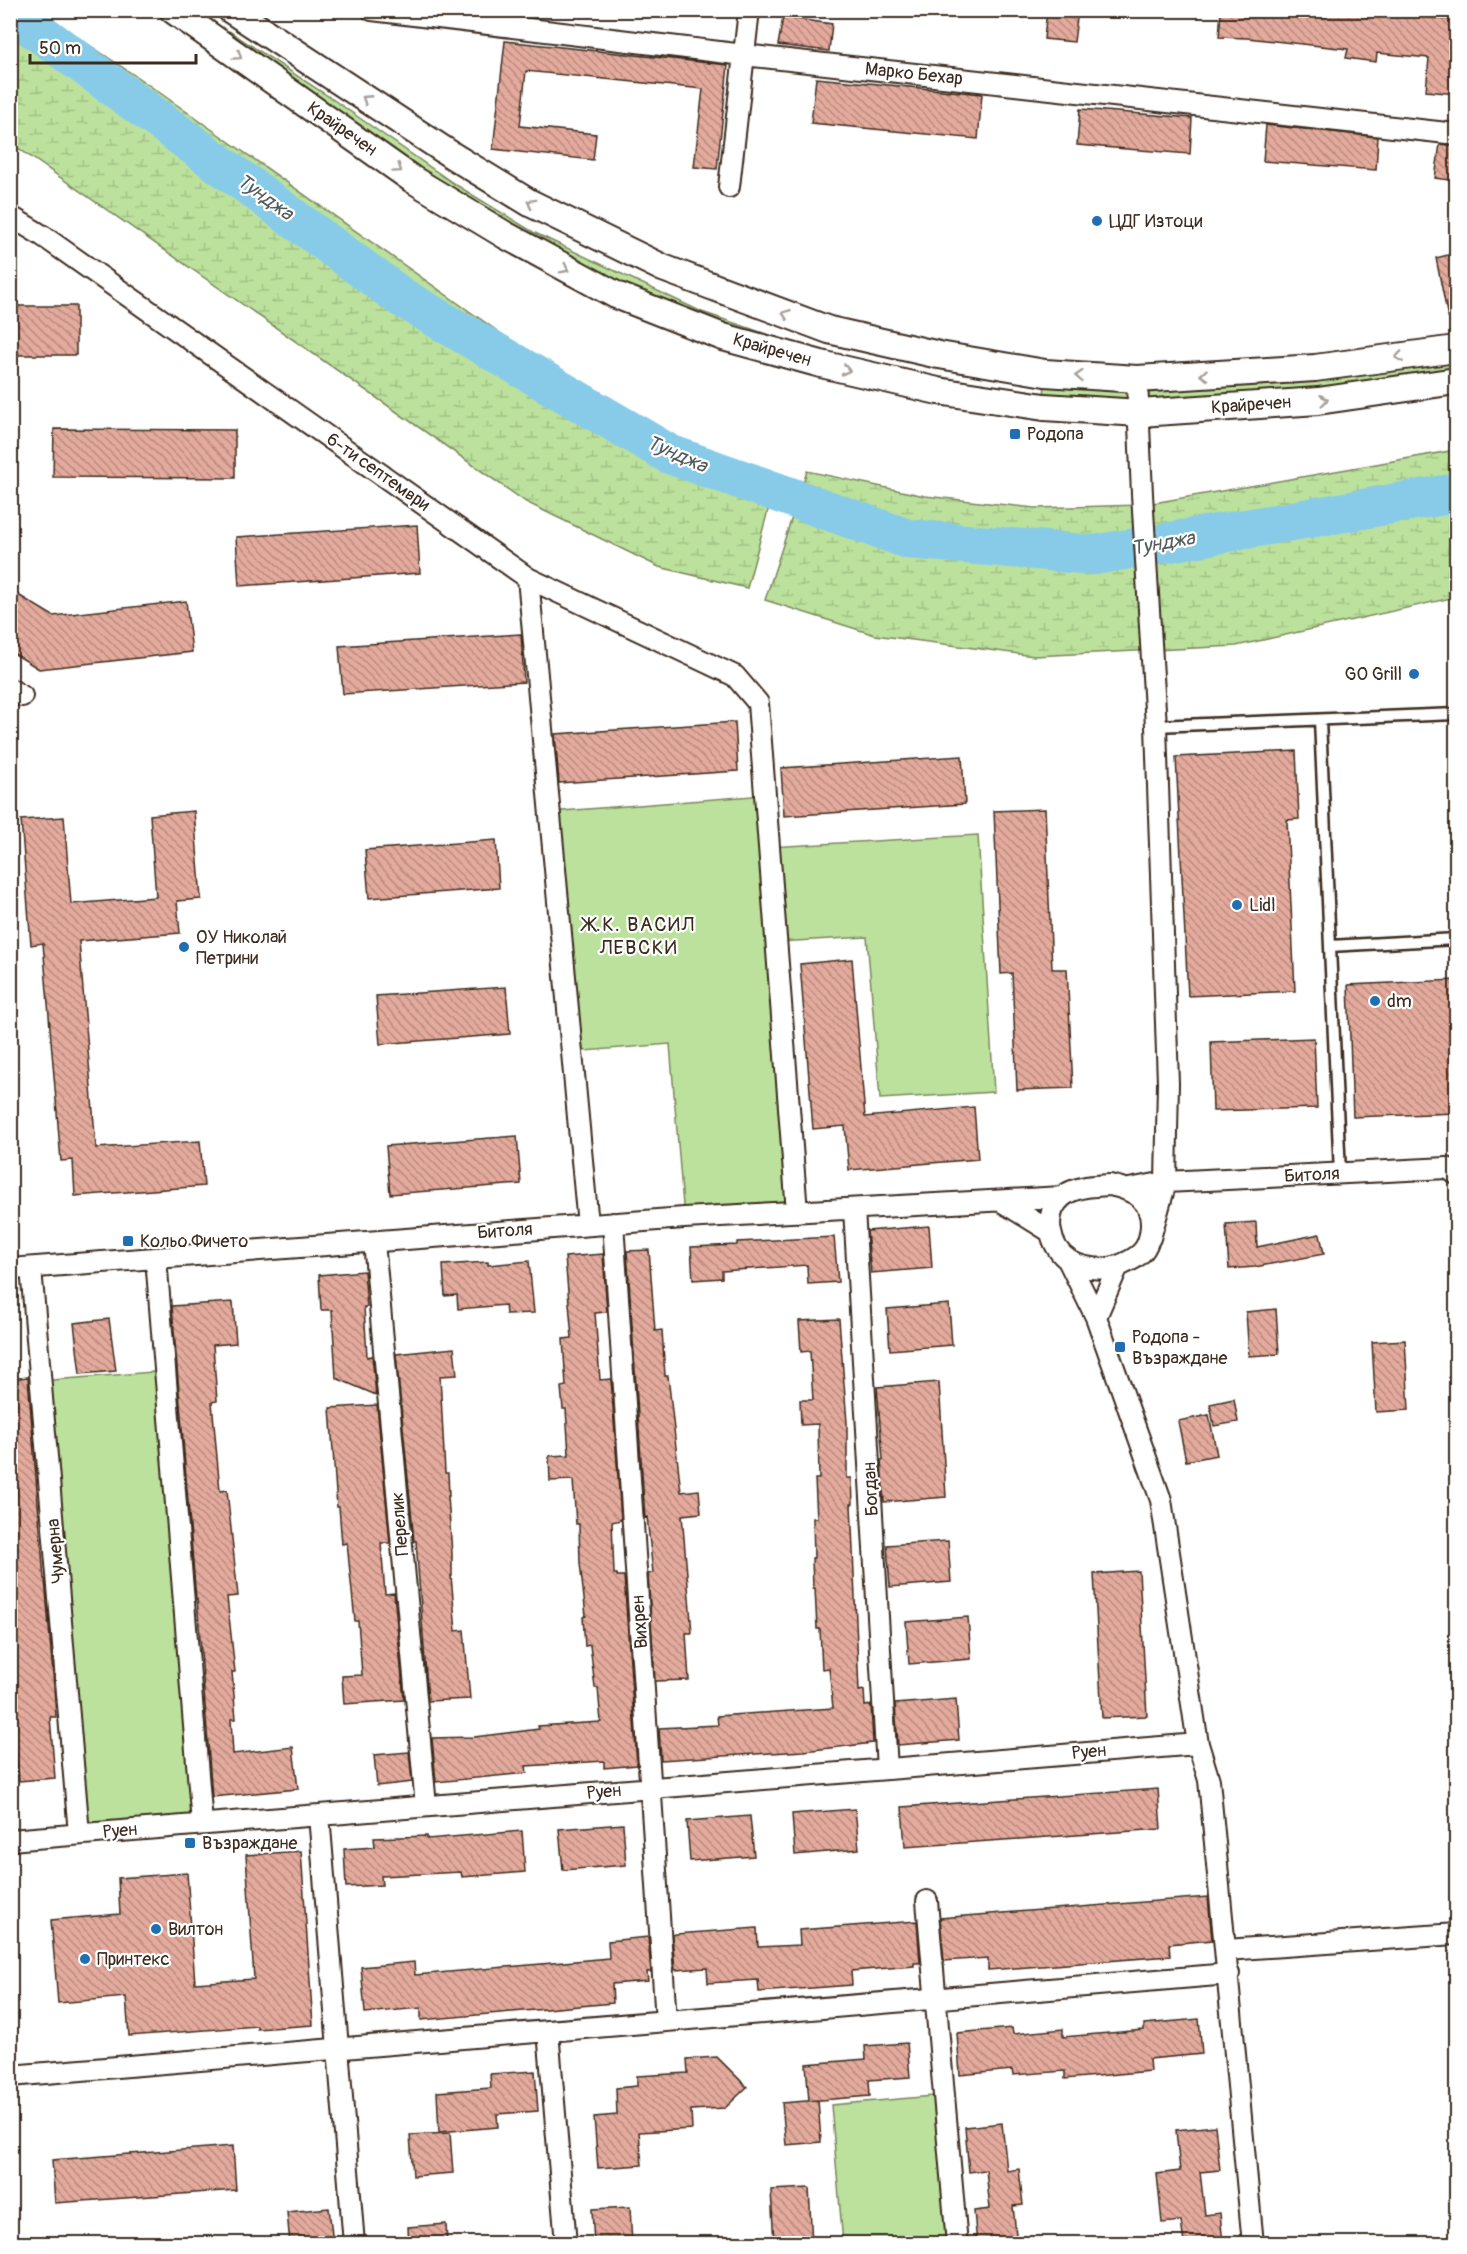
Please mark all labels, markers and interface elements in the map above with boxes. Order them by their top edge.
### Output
scale bar [30,27,196,65]
text: 50 m [39,37,81,60]
one-way arrow [232,49,243,60]
street label: Марко Бехар [864,57,964,91]
one-way arrow [362,95,373,106]
street label: Крайречен [303,97,381,161]
one-way arrow [391,161,402,172]
water label: Тунджа [232,168,299,227]
one-way arrow [527,199,537,210]
place label: ЦДГ Изтоци [1109,210,1203,233]
marker: ЦДГ Изтоци [1090,214,1104,228]
one-way arrow [559,261,570,273]
one-way arrow [781,309,792,322]
street label: Крайречен [730,328,814,372]
one-way arrow [1394,350,1403,362]
one-way arrow [841,363,851,376]
one-way arrow [1200,368,1209,381]
one-way arrow [1075,369,1084,382]
street label: Крайречен [1210,391,1292,419]
one-way arrow [1319,394,1328,407]
place label: Родопа [1027,423,1084,446]
marker: Родопа [1008,427,1022,441]
street label: 6-ти септември [322,428,434,516]
water label: Тунджа [643,430,713,479]
water label: Тунджа [1129,525,1198,561]
place label: GO Grill [1345,663,1402,686]
marker: GO Grill [1407,667,1421,681]
place label: Lidl [1249,894,1275,917]
marker: Lidl [1230,898,1244,912]
district label: Ж.К. ВАСИЛ ЛЕВСКИ [580,912,695,960]
place label: ОУ Николай Петрини [196,926,287,970]
marker: ОУ Николай Петрини [177,940,191,954]
place label: dm [1387,990,1412,1013]
marker: dm [1368,994,1382,1008]
street label: Битоля [1284,1162,1340,1188]
street label: Битоля [477,1218,533,1244]
place label: Кольо Фичето [140,1230,248,1253]
marker: Кольо Фичето [121,1234,135,1248]
place label: Родопа - Възраждане [1132,1326,1228,1370]
marker: Родопа - Възраждане [1113,1340,1127,1354]
street label: Богдан [858,1461,884,1517]
street label: Перелик [386,1491,414,1557]
street label: Чумерна [42,1518,70,1584]
street label: Вихрен [627,1594,653,1650]
street label: Руен [1071,1739,1107,1765]
street label: Руен [586,1779,622,1805]
street label: Руен [102,1818,138,1844]
place label: Възраждане [202,1832,298,1855]
marker: Възраждане [183,1836,197,1850]
place label: Вилтон [168,1918,223,1941]
marker: Вилтон [149,1922,163,1936]
place label: Принтекс [97,1948,170,1971]
marker: Принтекс [78,1952,92,1966]

